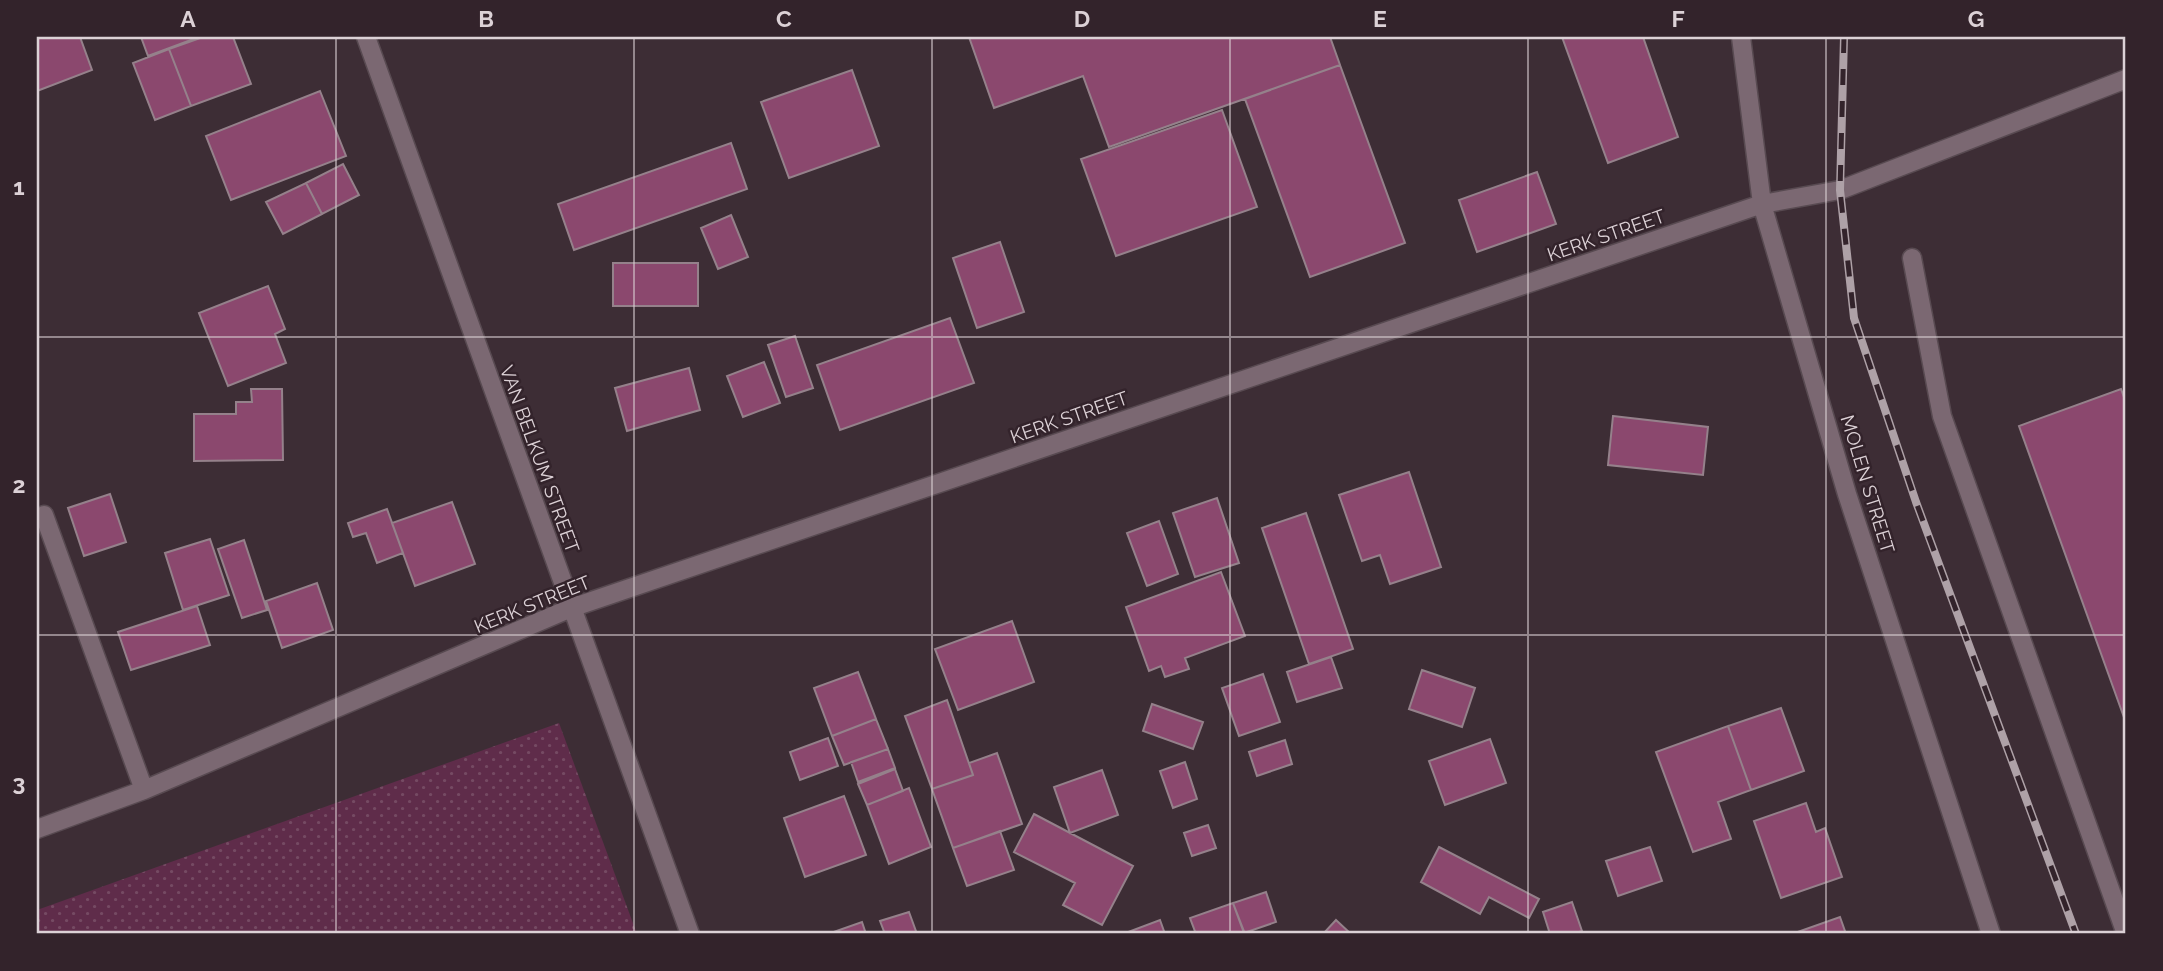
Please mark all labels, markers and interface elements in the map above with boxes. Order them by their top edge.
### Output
text: A [180,5,196,32]
text: B [478,5,494,32]
text: C [776,5,792,32]
text: D [1074,5,1090,32]
text: E [1373,5,1387,32]
text: F [1671,5,1685,32]
text: G [1968,5,1984,32]
text: 1 [13,173,25,200]
street label: KERK STREET [1544,204,1668,265]
street label: VAN BELKUM STREET [496,362,584,556]
street label: KERK STREET [1007,386,1131,447]
street label: MOLEN STREET [1837,412,1900,556]
text: 2 [13,471,25,498]
street label: KERK STREET [471,571,594,637]
text: 3 [13,769,25,796]

